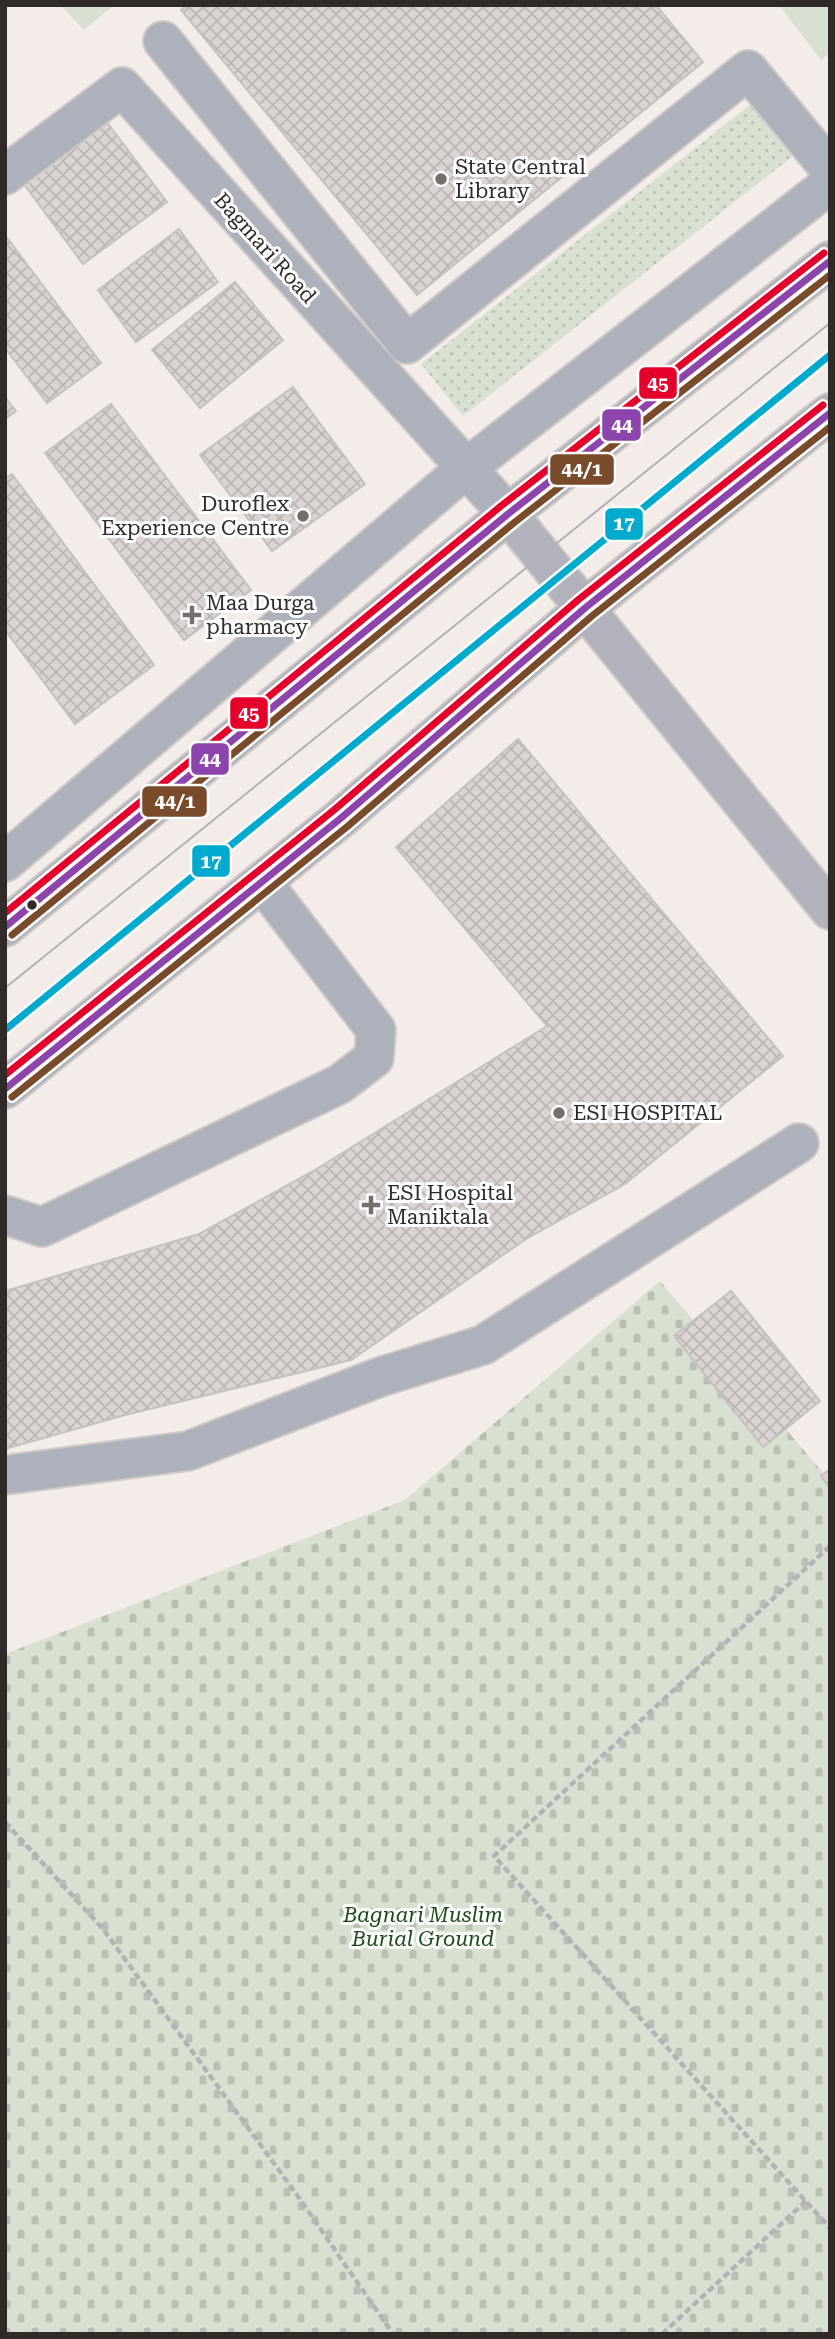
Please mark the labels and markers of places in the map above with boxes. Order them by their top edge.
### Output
place label: State Central Library [455,155,586,203]
marker: State Central Library [433,171,449,187]
place label: Duroflex Experience Centre [101,492,289,540]
marker: Duroflex Experience Centre [295,508,311,524]
place label: Maa Durga pharmacy [206,591,315,639]
marker: Maa Durga pharmacy [184,607,200,623]
unlabelled marker [25,898,39,912]
place label: ESI HOSPITAL [573,1101,722,1125]
marker: ESI HOSPITAL [551,1105,567,1121]
place label: ESI Hospital Maniktala [387,1181,513,1229]
marker: ESI Hospital Maniktala [361,1195,381,1215]

